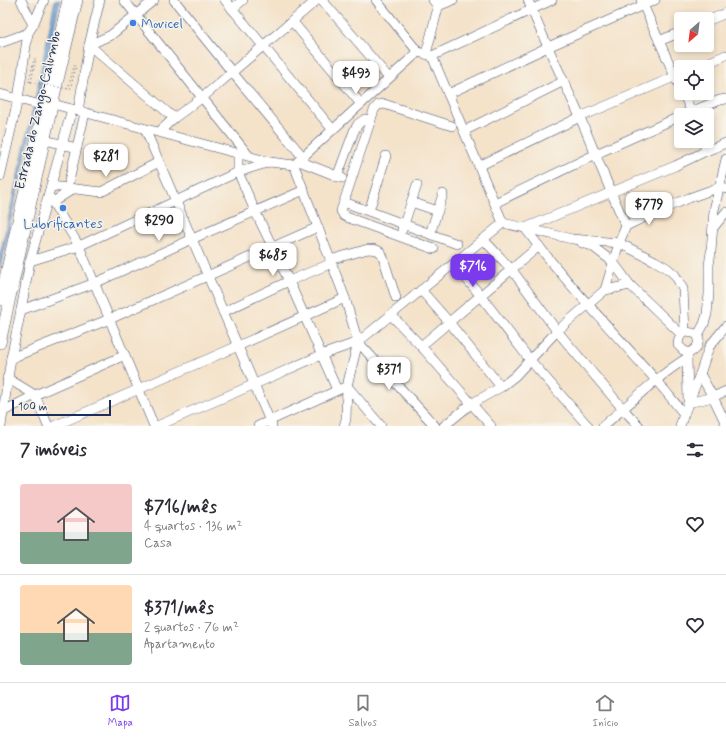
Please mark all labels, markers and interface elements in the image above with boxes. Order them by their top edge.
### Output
north arrow [674,12,714,52]
map controls [674,12,714,148]
place label: Movicel [141,15,183,33]
marker: Movicel [128,18,138,28]
street label: Estrada do Zango-Calumbo [11,29,66,192]
button: locate [674,60,714,100]
pin: $493 [332,61,380,95]
text: $493 [342,65,370,82]
button: layers [674,108,714,148]
pin: $281 [82,144,130,178]
text: $281 [93,148,119,165]
pin: $779 [625,192,673,226]
text: $779 [635,196,663,213]
marker: Lubrificantes [58,203,68,213]
pin: $290 [135,208,183,242]
text: $290 [144,212,174,229]
place label: Lubrificantes [23,215,103,233]
pin: $685 [249,243,297,277]
text: $685 [259,247,287,264]
pin: $716 [449,254,497,288]
text: $716 [459,258,487,275]
pin: $371 [365,357,413,391]
text: $371 [376,361,402,378]
scale bar [12,398,111,417]
text: 100 m [18,400,48,414]
text: 7 imóveis [20,439,87,461]
icon: filters [684,439,706,461]
text: $716/mês [144,496,217,518]
icon: home [52,500,100,548]
icon: heart [684,513,706,535]
text: 4 quartos · 136 m² [144,518,242,535]
text: Casa [144,535,172,552]
text: $371/mês [144,597,214,619]
icon: home [52,601,100,649]
icon: heart [684,614,706,636]
text: 2 quartos · 76 m² [144,619,239,636]
text: Apartamento [144,636,215,653]
tab: Mapa [108,692,133,730]
tab: Salvos [348,692,377,730]
tab: Início [592,692,618,730]

